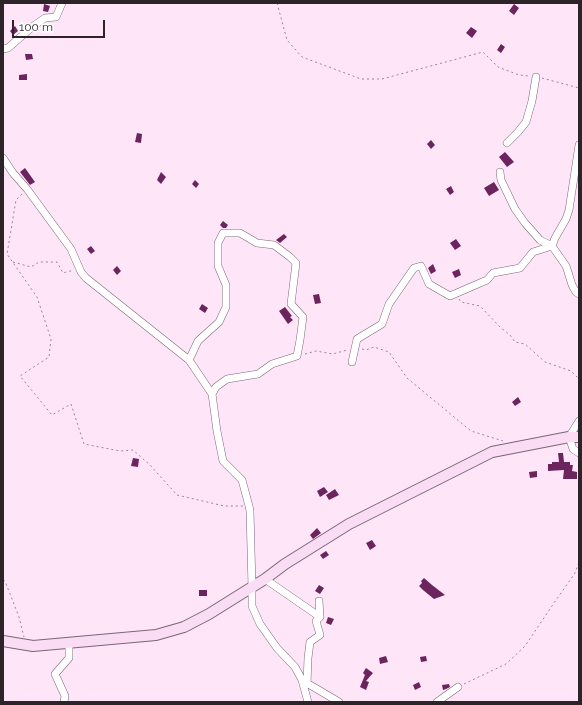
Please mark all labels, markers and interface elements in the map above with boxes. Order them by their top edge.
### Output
scale bar [14,12,107,38]
text: 100 m [19,20,53,34]

